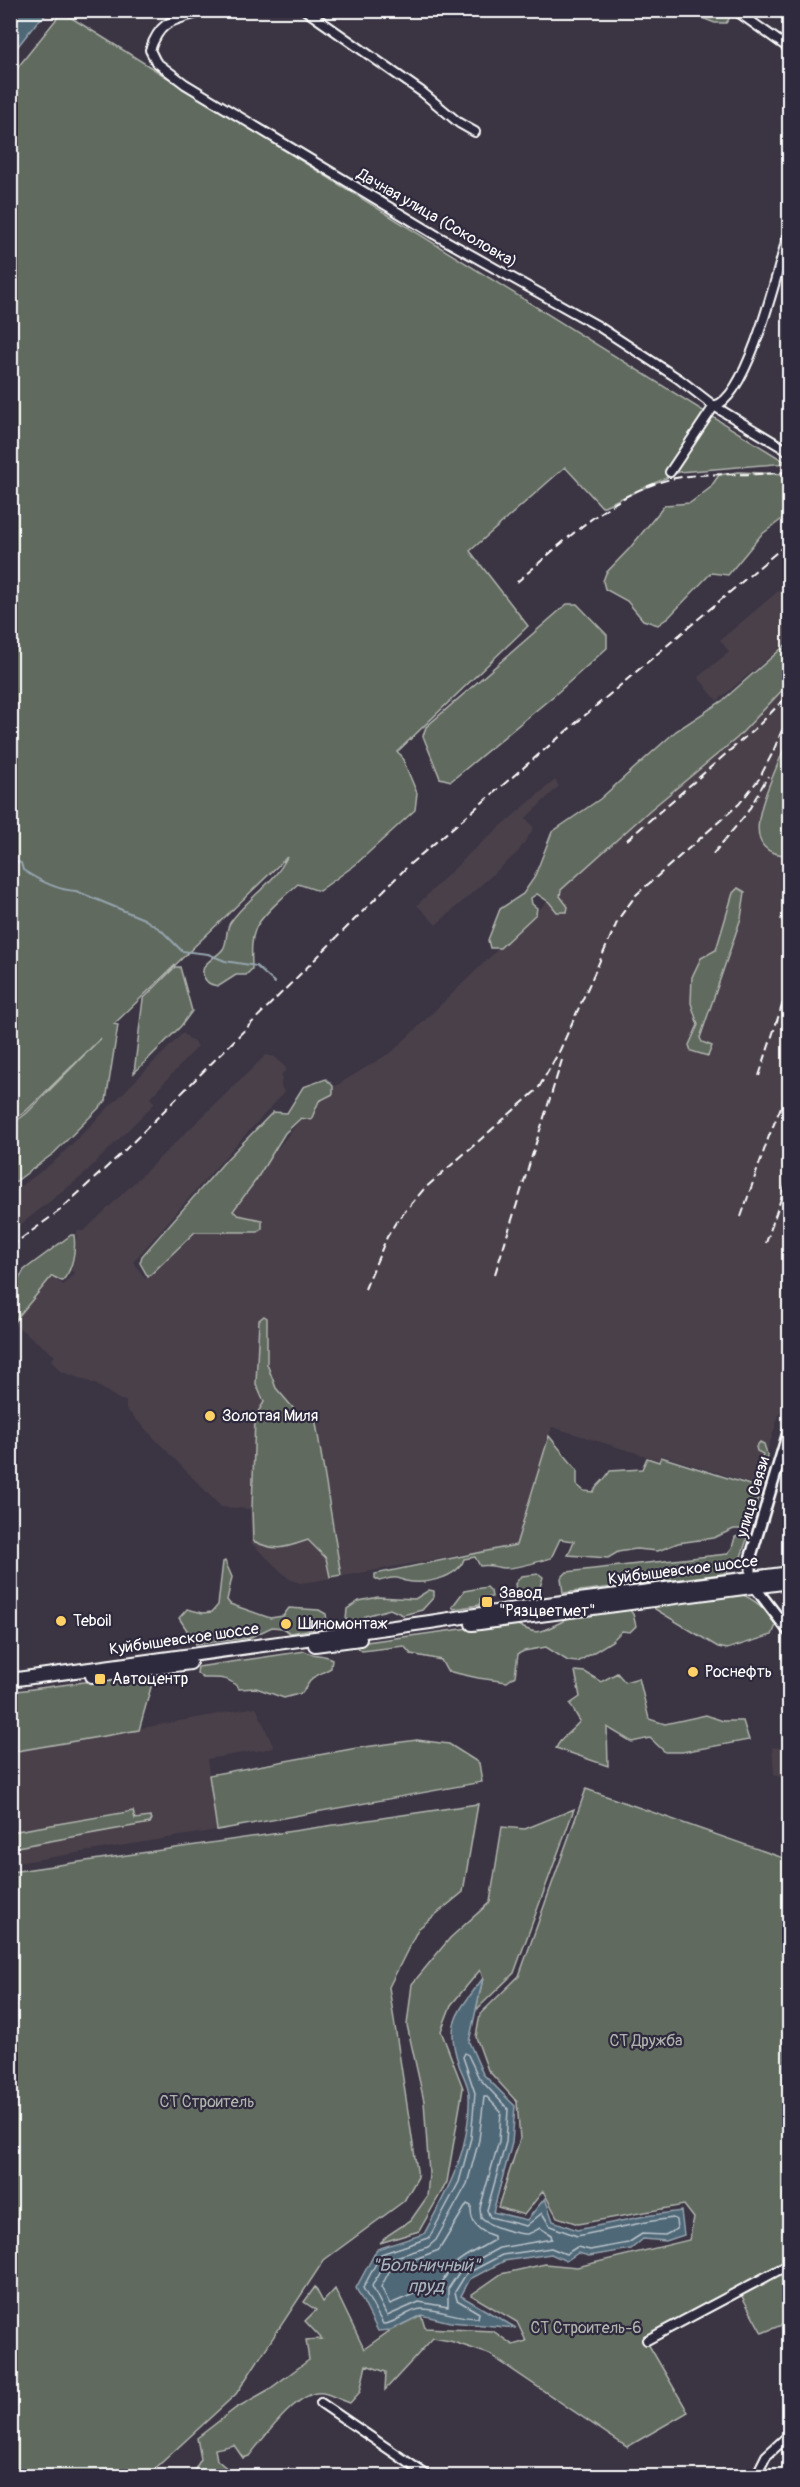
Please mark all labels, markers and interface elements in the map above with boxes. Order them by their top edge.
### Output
street label: Дачная улица (Соколовка) [353,163,521,272]
place label: Золотая Миля [222,1406,318,1426]
marker: Золотая Миля [203,1409,217,1423]
street label: улица Связи [732,1454,774,1541]
street label: Куйбышевское шоссе [607,1551,759,1589]
place label: Завод "Рязцветмет" [499,1583,595,1621]
marker: Завод "Рязцветмет" [480,1595,494,1609]
place label: Teboil [73,1611,112,1631]
marker: Teboil [54,1614,68,1628]
place label: Шиномонтаж [298,1614,388,1634]
marker: Шиномонтаж [279,1617,293,1631]
street label: Куйбышевское шоссе [108,1619,260,1659]
place label: Роснефть [705,1662,772,1682]
marker: Роснефть [686,1665,700,1679]
place label: Автоцентр [112,1669,188,1689]
marker: Автоцентр [93,1672,107,1686]
park label: СТ Дружба [609,2031,683,2051]
park label: СТ Строитель [159,2092,255,2112]
water label: "Больничный" пруд [372,2254,482,2298]
park label: СТ Строитель-6 [530,2318,642,2338]

